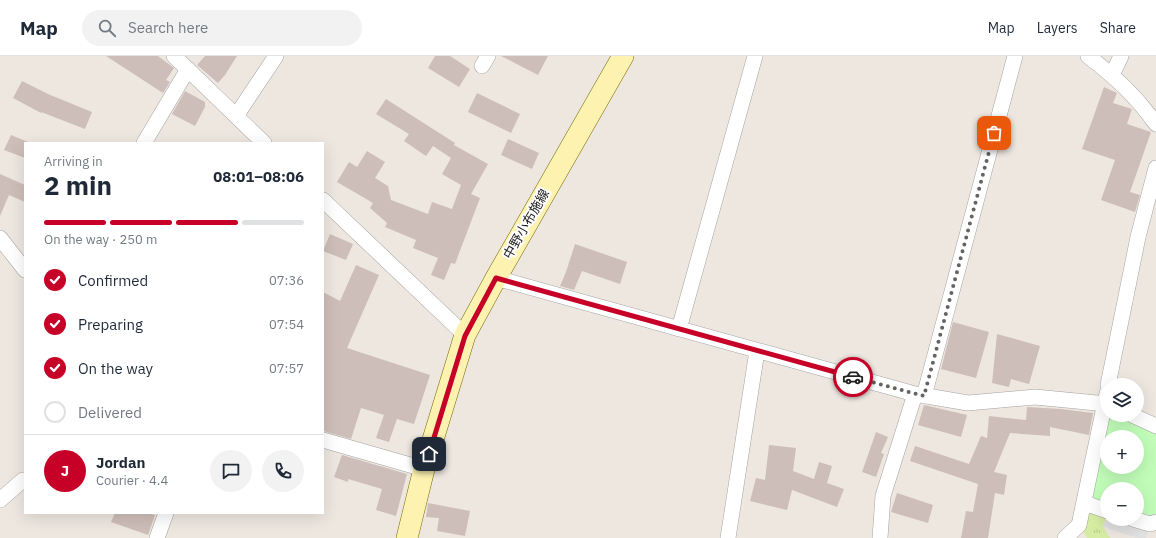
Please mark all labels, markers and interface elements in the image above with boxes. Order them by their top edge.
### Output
search box [82,10,362,46]
text: Map [20,16,58,40]
icon: search [96,17,118,39]
text: Search here [128,18,208,37]
text: Map [988,19,1015,37]
text: Layers [1037,19,1078,37]
text: Share [1100,19,1136,37]
pin [977,116,1011,150]
icon: bag [983,122,1005,144]
text: Arriving in [44,153,103,170]
text: 08:01–08:06 [213,167,304,186]
text: 2 min [44,168,112,202]
street label: 中野小布施線 [499,186,553,262]
text: On the way · 250 m [44,231,157,248]
icon: check [44,269,66,291]
text: Confirmed [78,271,148,290]
text: 07:36 [269,272,304,289]
icon: check [44,313,66,335]
text: Preparing [78,315,143,334]
text: 07:54 [269,316,304,333]
icon: check [44,357,66,379]
courier [833,357,873,397]
text: On the way [78,359,153,378]
text: 07:57 [269,360,304,377]
icon: car [842,366,864,388]
map controls [1100,378,1144,526]
button: layers [1100,378,1144,422]
text: Delivered [78,403,142,422]
button: + [1100,430,1144,474]
pin [412,437,446,471]
icon: home [418,443,440,465]
button: chat [210,450,252,492]
button: phone [262,450,304,492]
text: Jordan [96,453,145,472]
text: J [61,461,69,480]
text: Courier · 4.4 [96,472,168,489]
button: − [1100,482,1144,526]

